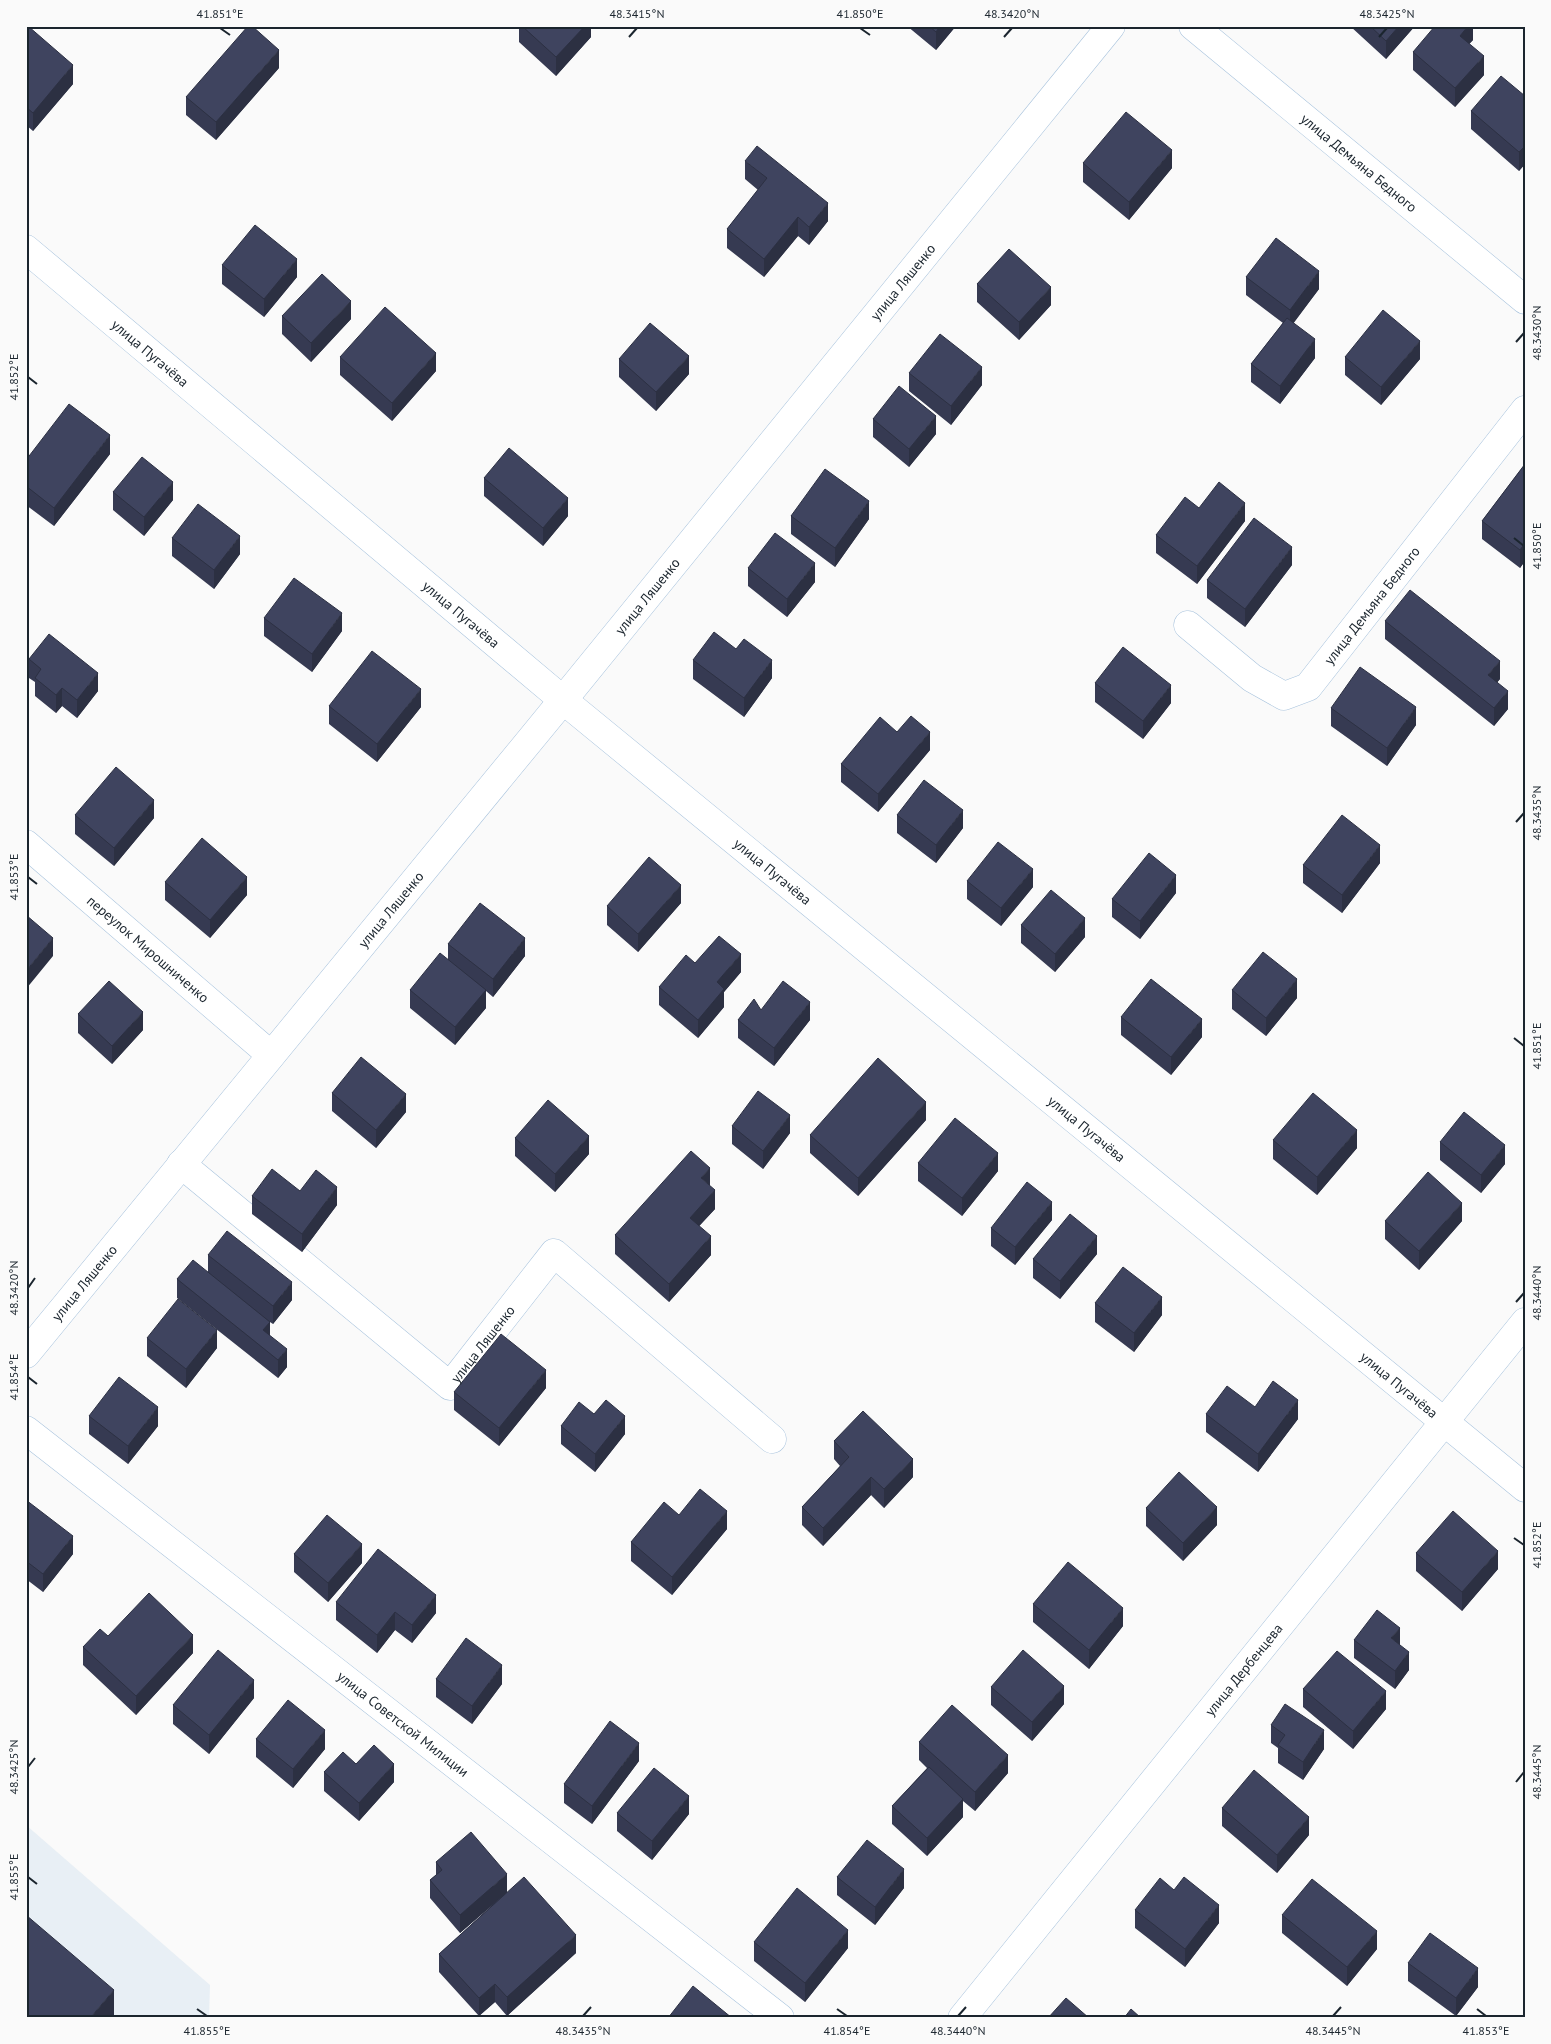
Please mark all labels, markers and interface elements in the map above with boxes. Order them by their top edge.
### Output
text: 41.851°E [197,6,243,21]
text: 48.3415°N [610,6,664,21]
text: 41.850°E [837,6,883,21]
text: 48.3420°N [985,6,1039,21]
text: 48.3425°N [1360,6,1414,21]
street label: улица Демьяна Бедного [1297,110,1421,216]
street label: улица Ляшенко [866,240,939,324]
text: 48.3430°N [1529,306,1544,360]
street label: улица Пугачёва [108,316,192,391]
text: 41.852°E [6,354,21,400]
text: 41.850°E [1529,523,1544,569]
street label: улица Демьяна Бедного [1320,543,1424,668]
street label: улица Ляшенко [611,554,684,638]
street label: улица Пугачёва [419,577,503,652]
text: 48.3435°N [1529,786,1544,840]
street label: улица Пугачёва [730,834,815,909]
text: 41.853°E [6,854,21,900]
street label: улица Ляшенко [354,868,428,952]
street label: переулок Мирошниченко [83,892,213,1007]
text: 41.851°E [1529,1023,1544,1069]
street label: улица Пугачёва [1044,1092,1129,1166]
street label: улица Ляшенко [48,1241,121,1325]
text: 48.3420°N [6,1261,21,1315]
text: 48.3440°N [1529,1266,1544,1320]
street label: улица Ляшенко [447,1302,519,1387]
street label: улица Пугачёва [1357,1348,1442,1422]
text: 41.854°E [6,1354,21,1400]
text: 41.852°E [1529,1522,1544,1568]
street label: улица Дербенцева [1201,1620,1287,1720]
street label: улица Советской Милиции [333,1667,472,1781]
text: 48.3425°N [6,1740,21,1794]
text: 48.3445°N [1529,1745,1544,1799]
text: 41.855°E [6,1854,21,1900]
text: 41.855°E [184,2023,230,2038]
text: 48.3435°N [556,2023,610,2038]
text: 41.854°E [824,2023,870,2038]
text: 48.3440°N [931,2023,985,2038]
text: 48.3445°N [1306,2023,1360,2038]
text: 41.853°E [1463,2023,1509,2038]

